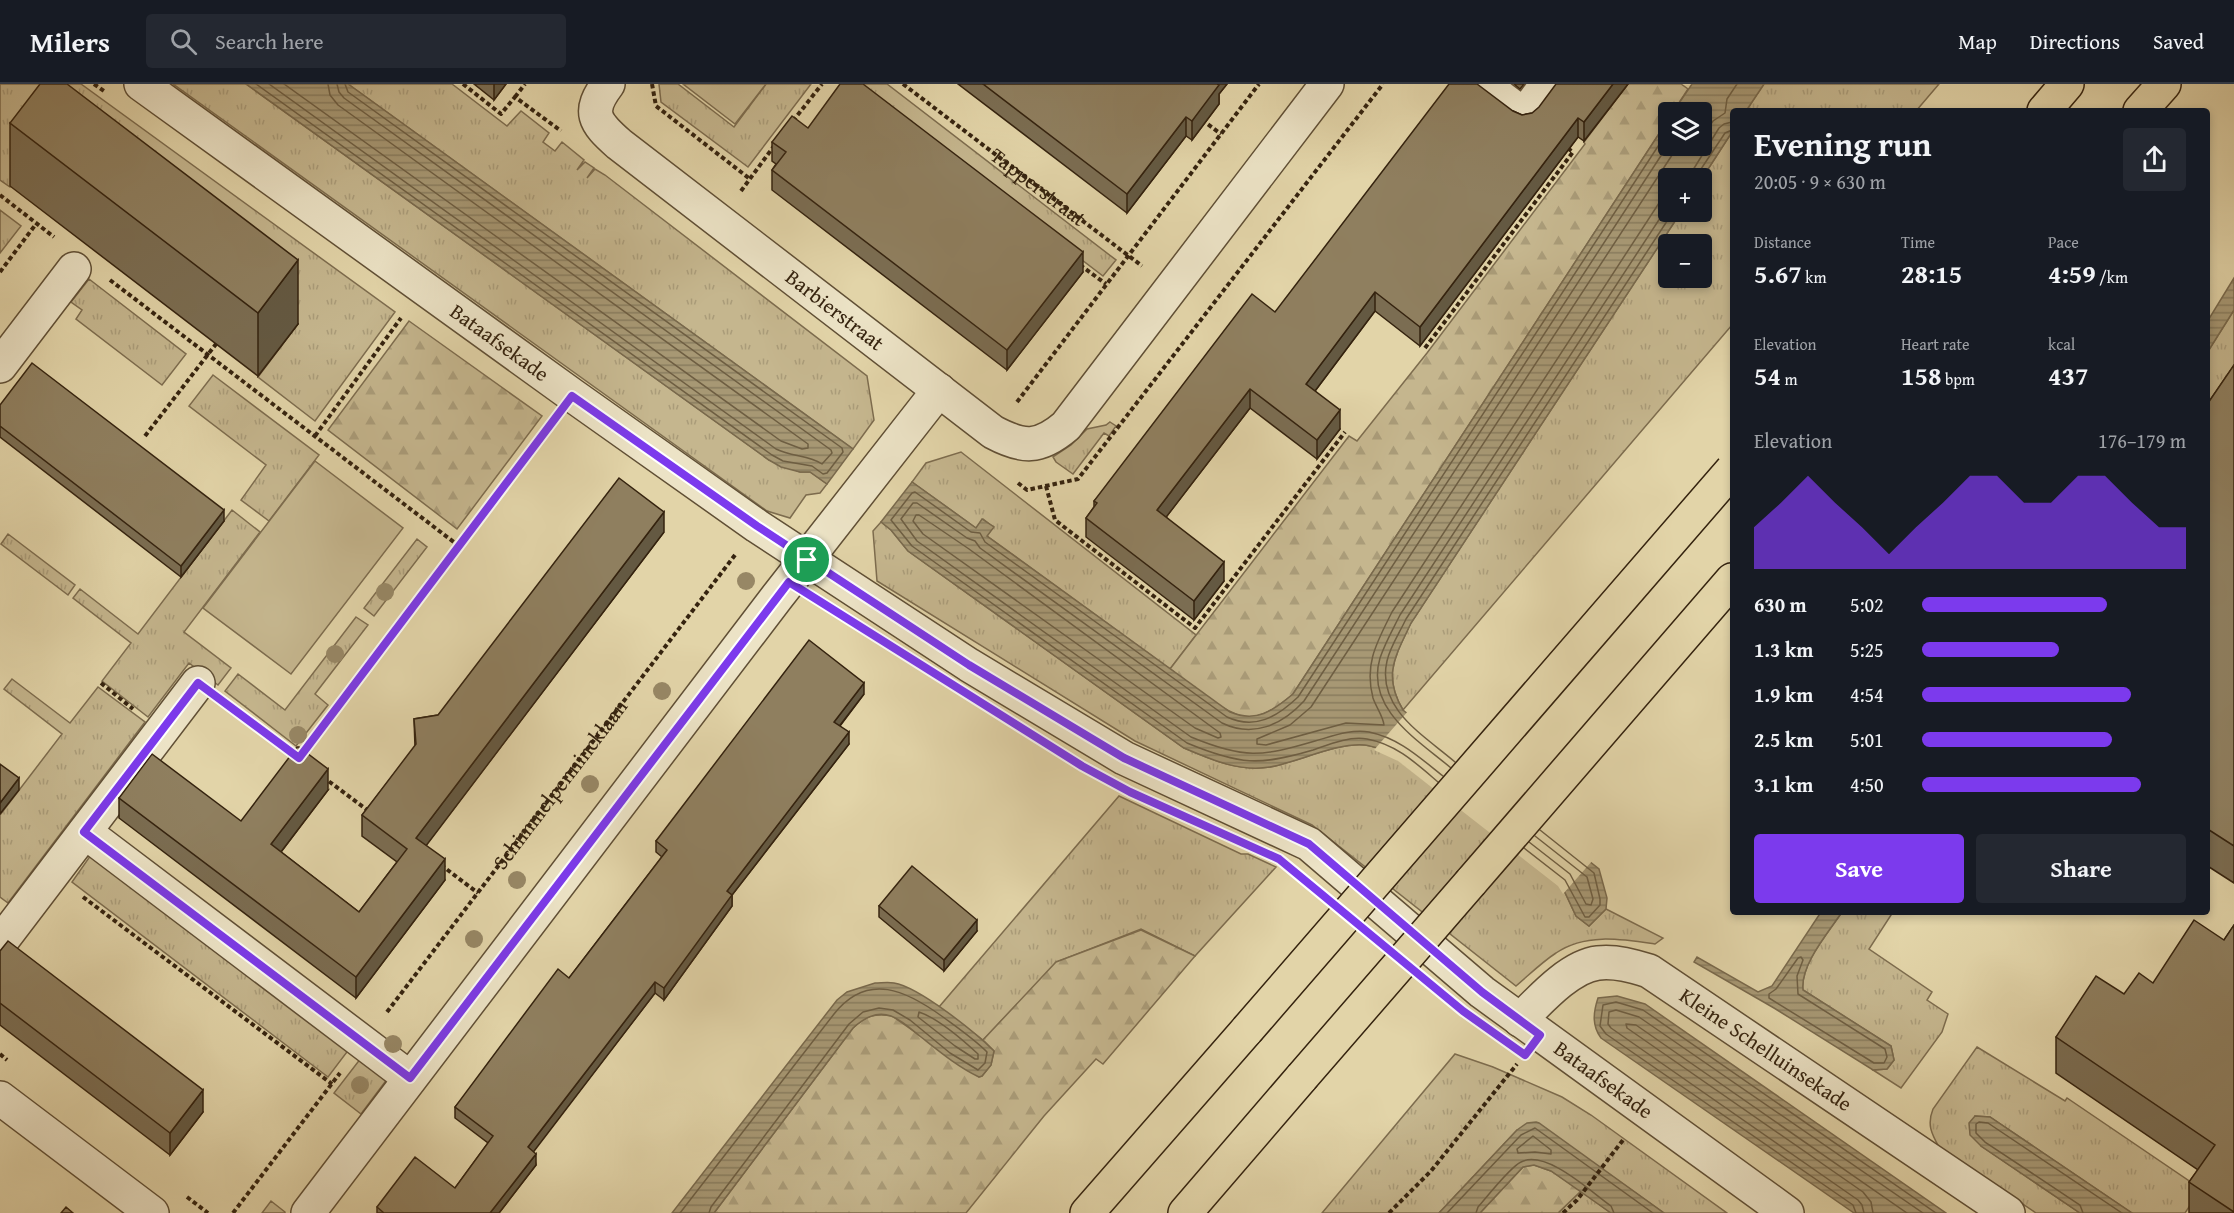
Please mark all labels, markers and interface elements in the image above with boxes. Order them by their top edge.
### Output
search box [146,14,566,68]
text: Milers [30,21,110,62]
icon: search [167,25,200,58]
text: Search here [215,25,324,57]
text: Map [1958,26,1997,57]
text: Directions [2030,26,2120,57]
text: Saved [2153,26,2204,57]
map controls [1658,102,1712,288]
button: layers [1658,102,1712,156]
text: Evening run [1754,120,1931,168]
button: share [2123,128,2186,191]
street label: Tapperstraat [984,140,1094,234]
text: 20:05 · 9 × 630 m [1754,167,1886,196]
button: + [1658,168,1712,222]
text: Distance [1754,230,1811,254]
text: Time [1901,230,1935,254]
text: Pace [2048,230,2079,254]
button: − [1658,234,1712,288]
text: 5.67 [1754,254,1802,293]
text: 28:15 [1901,254,1962,293]
text: 4:59 [2048,254,2096,293]
street label: Barbierstraat [779,262,891,358]
text: km [1802,265,1826,289]
text: /km [2096,265,2128,289]
street label: Bataafsekade [444,296,556,389]
text: Elevation [1754,332,1817,356]
text: Heart rate [1901,332,1970,356]
text: kcal [2048,332,2075,356]
text: 54 [1754,356,1781,395]
text: 158 [1901,356,1941,395]
text: 437 [2048,356,2088,395]
text: m [1781,367,1798,391]
text: bpm [1941,367,1975,391]
text: Elevation [1754,426,1832,455]
text: 176–179 m [2098,426,2186,455]
pin [781,534,832,585]
icon: arrive [790,543,823,576]
text: 630 m [1754,590,1807,619]
text: 5:02 [1850,590,1884,619]
text: 1.3 km [1754,635,1813,664]
text: 5:25 [1850,635,1884,664]
text: 1.9 km [1754,680,1813,709]
text: 4:54 [1850,680,1884,709]
street label: Schimmelpennincklaan [485,692,635,876]
text: 2.5 km [1754,725,1813,754]
text: 5:01 [1850,725,1884,754]
text: 3.1 km [1754,770,1813,799]
text: 4:50 [1850,770,1884,799]
button: Save [1754,834,1964,903]
button: Share [1976,834,2186,903]
street label: Kleine Schelluinsekade [1674,980,1859,1119]
street label: Bataafsekade [1548,1033,1660,1126]

